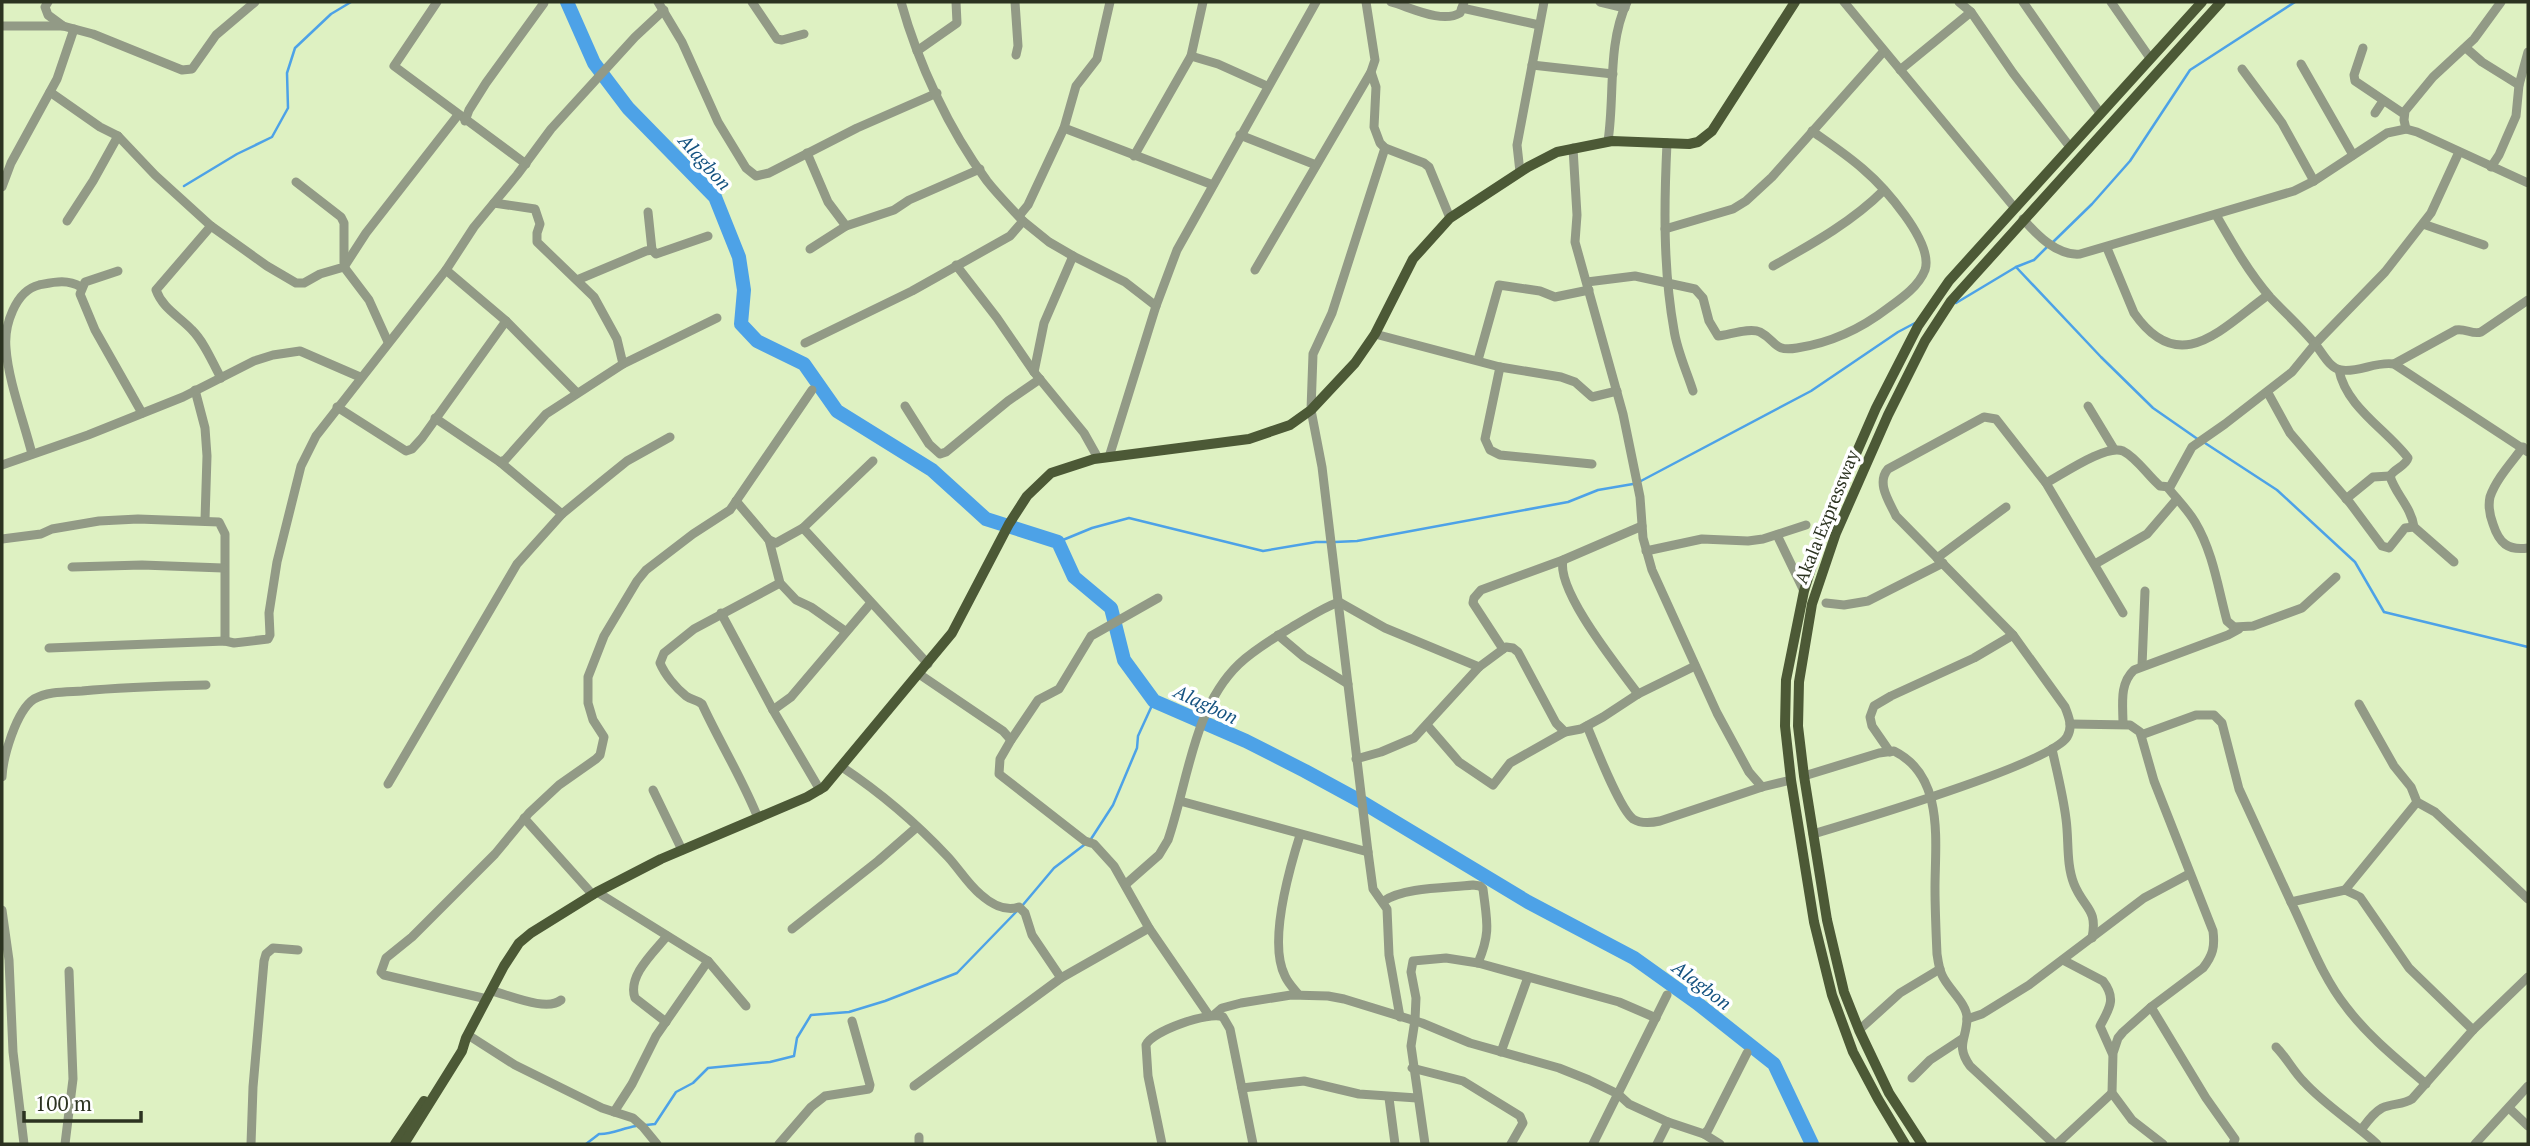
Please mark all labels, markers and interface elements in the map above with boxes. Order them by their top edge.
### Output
water label: Alagbon [673,127,737,195]
street label: Akala Expressway [1788,445,1864,587]
water label: Alagbon [1169,677,1242,729]
water label: Alagbon [1667,954,1737,1015]
scale bar [24,1080,142,1124]
text: 100 m [35,1089,92,1117]

